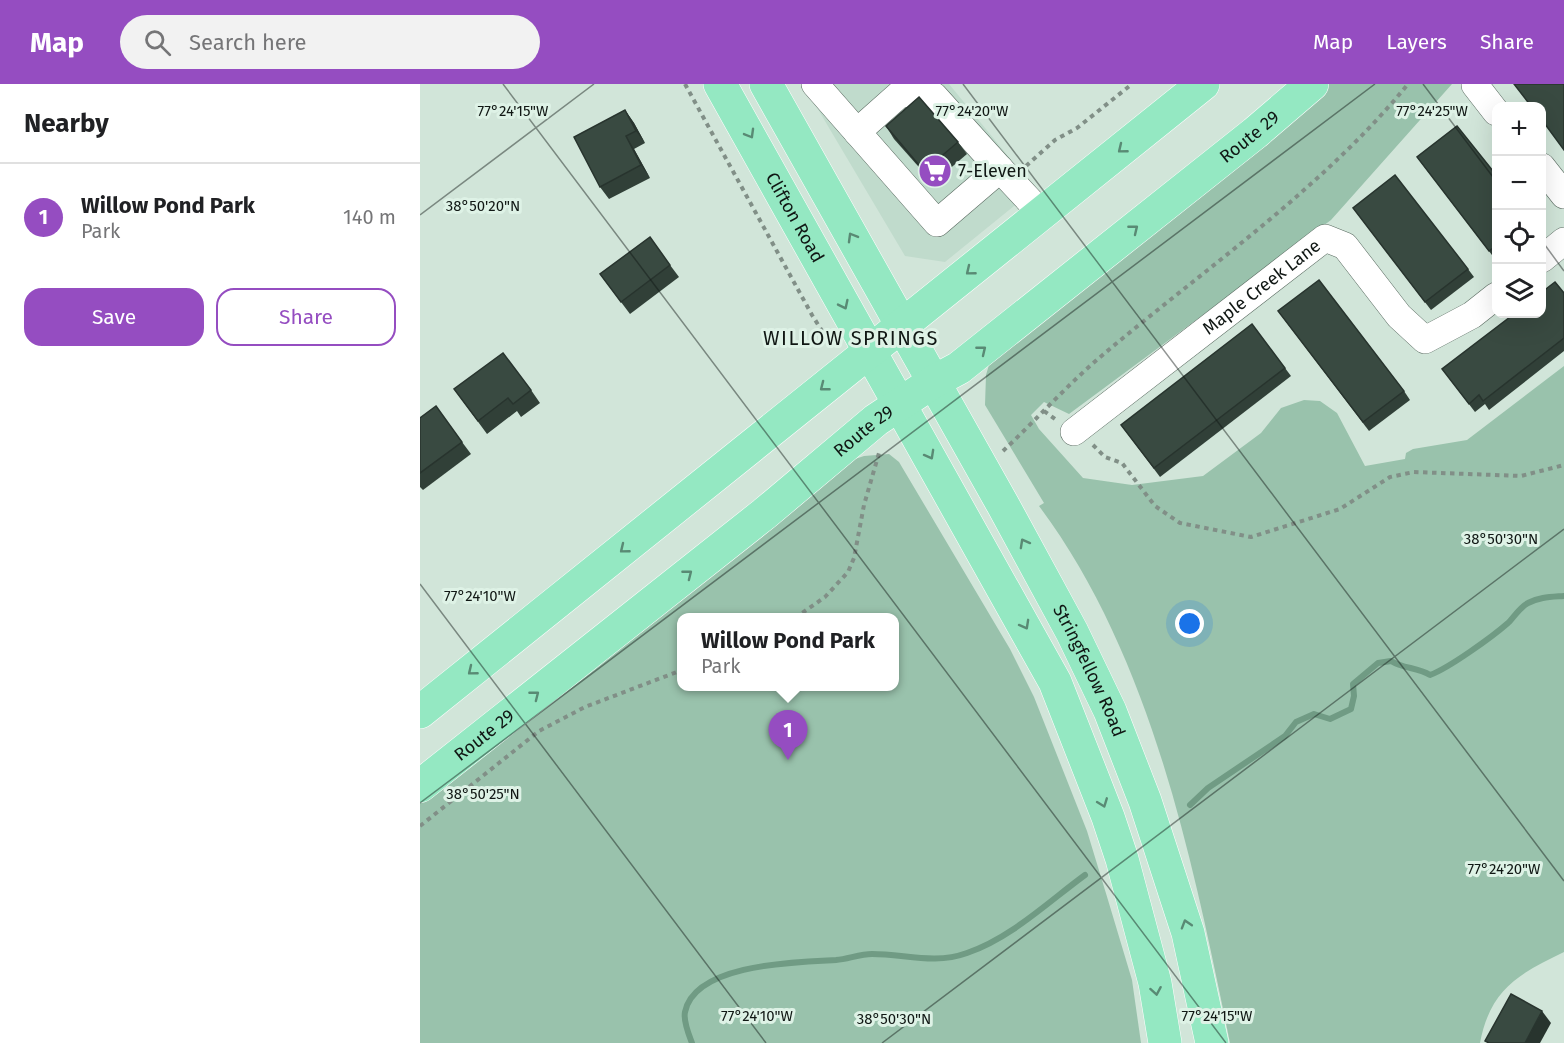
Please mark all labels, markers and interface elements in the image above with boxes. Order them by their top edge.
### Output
search box [120,15,540,69]
text: Map [30,26,84,59]
icon: search [141,26,174,59]
text: Search here [189,29,307,56]
text: Map [1313,29,1353,55]
text: Layers [1386,29,1447,55]
text: Share [1480,29,1534,55]
text: 77°24'15"W [478,102,549,120]
text: 77°24'20"W [936,102,1009,120]
text: 77°24'25"W [1396,102,1468,120]
map controls [1492,102,1546,318]
button: + [1492,102,1546,156]
street label: Route 29 [1215,106,1284,168]
text: Nearby [24,108,109,139]
one-way arrow [743,128,754,139]
one-way arrow [1118,142,1129,153]
supermarket icon: 7-Eleven [917,153,953,189]
button: − [1492,156,1546,210]
place label: 7-Eleven [958,160,1027,182]
street label: Clifton Road [761,169,829,266]
text: Willow Pond Park [81,192,255,219]
text: 38°50'20"N [446,197,520,215]
text: 1 [39,205,48,229]
text: 140 m [343,205,396,229]
button: locate [1492,210,1546,264]
text: Park [81,219,120,243]
one-way arrow [1128,225,1139,236]
one-way arrow [848,233,859,243]
street label: Maple Creek Lane [1198,235,1325,340]
one-way arrow [966,264,977,275]
button: layers [1492,264,1546,318]
button: Save [24,288,204,346]
button: Share [216,288,396,346]
one-way arrow [837,299,848,310]
district label: WILLOW SPRINGS [763,326,939,350]
one-way arrow [975,347,986,358]
one-way arrow [820,379,831,390]
street label: Route 29 [829,401,898,462]
one-way arrow [923,448,934,459]
text: 38°50'30"N [1464,530,1538,548]
one-way arrow [1020,539,1031,549]
one-way arrow [619,541,630,552]
one-way arrow [682,571,693,582]
text: 77°24'10"W [444,587,517,605]
street label: Stringfellow Road [1048,601,1130,740]
your location [1175,609,1204,638]
popup [677,613,899,691]
one-way arrow [1017,619,1029,629]
text: Willow Pond Park [701,627,875,654]
text: Park [701,654,740,678]
one-way arrow [467,663,478,674]
one-way arrow [529,692,540,703]
street label: Route 29 [450,705,519,766]
pin: 1 [768,710,808,760]
text: 38°50'25"N [446,785,520,803]
one-way arrow [1096,797,1108,808]
text: 77°24'20"W [1468,860,1541,878]
one-way arrow [1180,919,1193,930]
one-way arrow [1150,986,1162,995]
text: 77°24'10"W [721,1007,794,1025]
text: 77°24'15"W [1182,1007,1253,1025]
text: 38°50'30"N [857,1010,931,1028]

